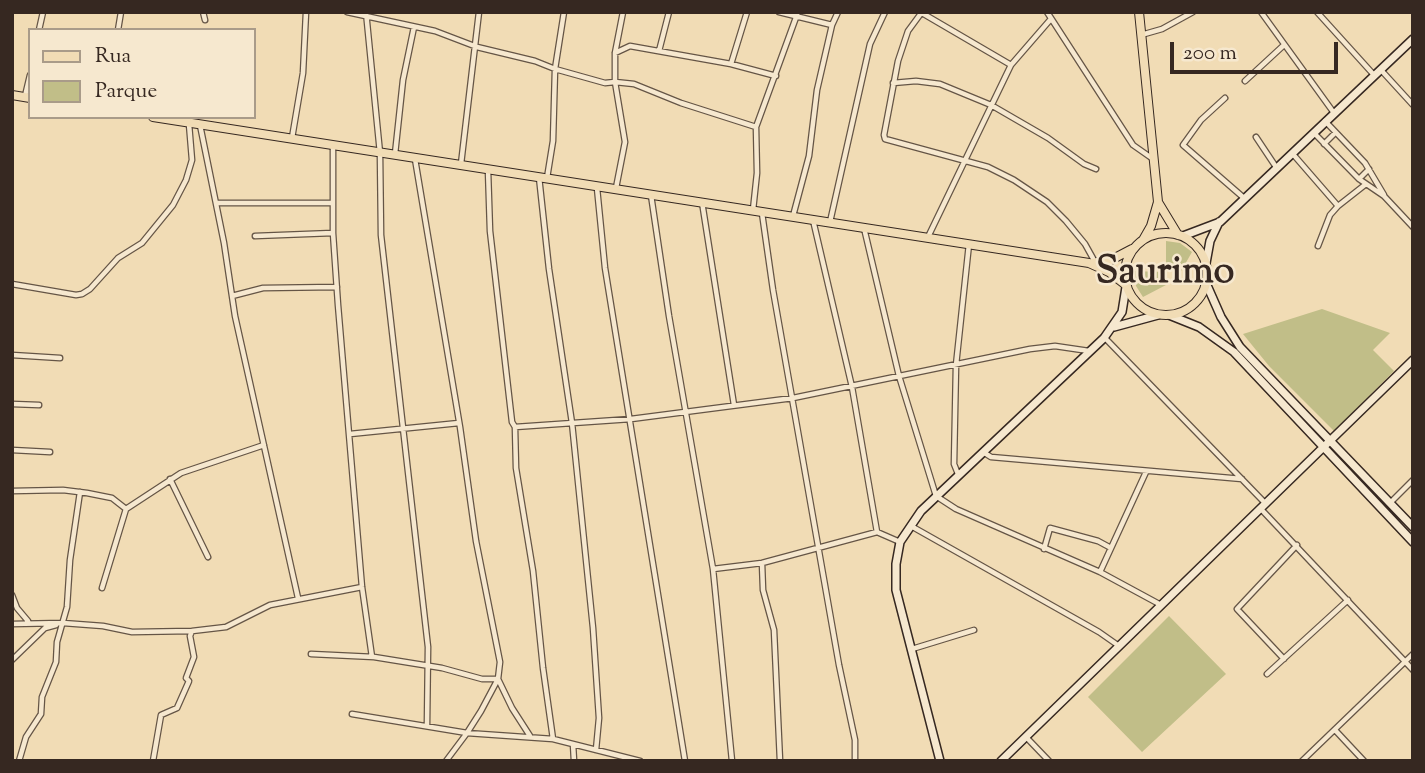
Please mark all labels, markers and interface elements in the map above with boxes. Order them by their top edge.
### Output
legend [28,28,256,119]
scale bar [1173,28,1341,72]
text: 200 m [1183,39,1237,69]
text: Rua [95,42,131,72]
text: Parque [95,77,157,107]
district label: Saurimo [1096,253,1234,299]

